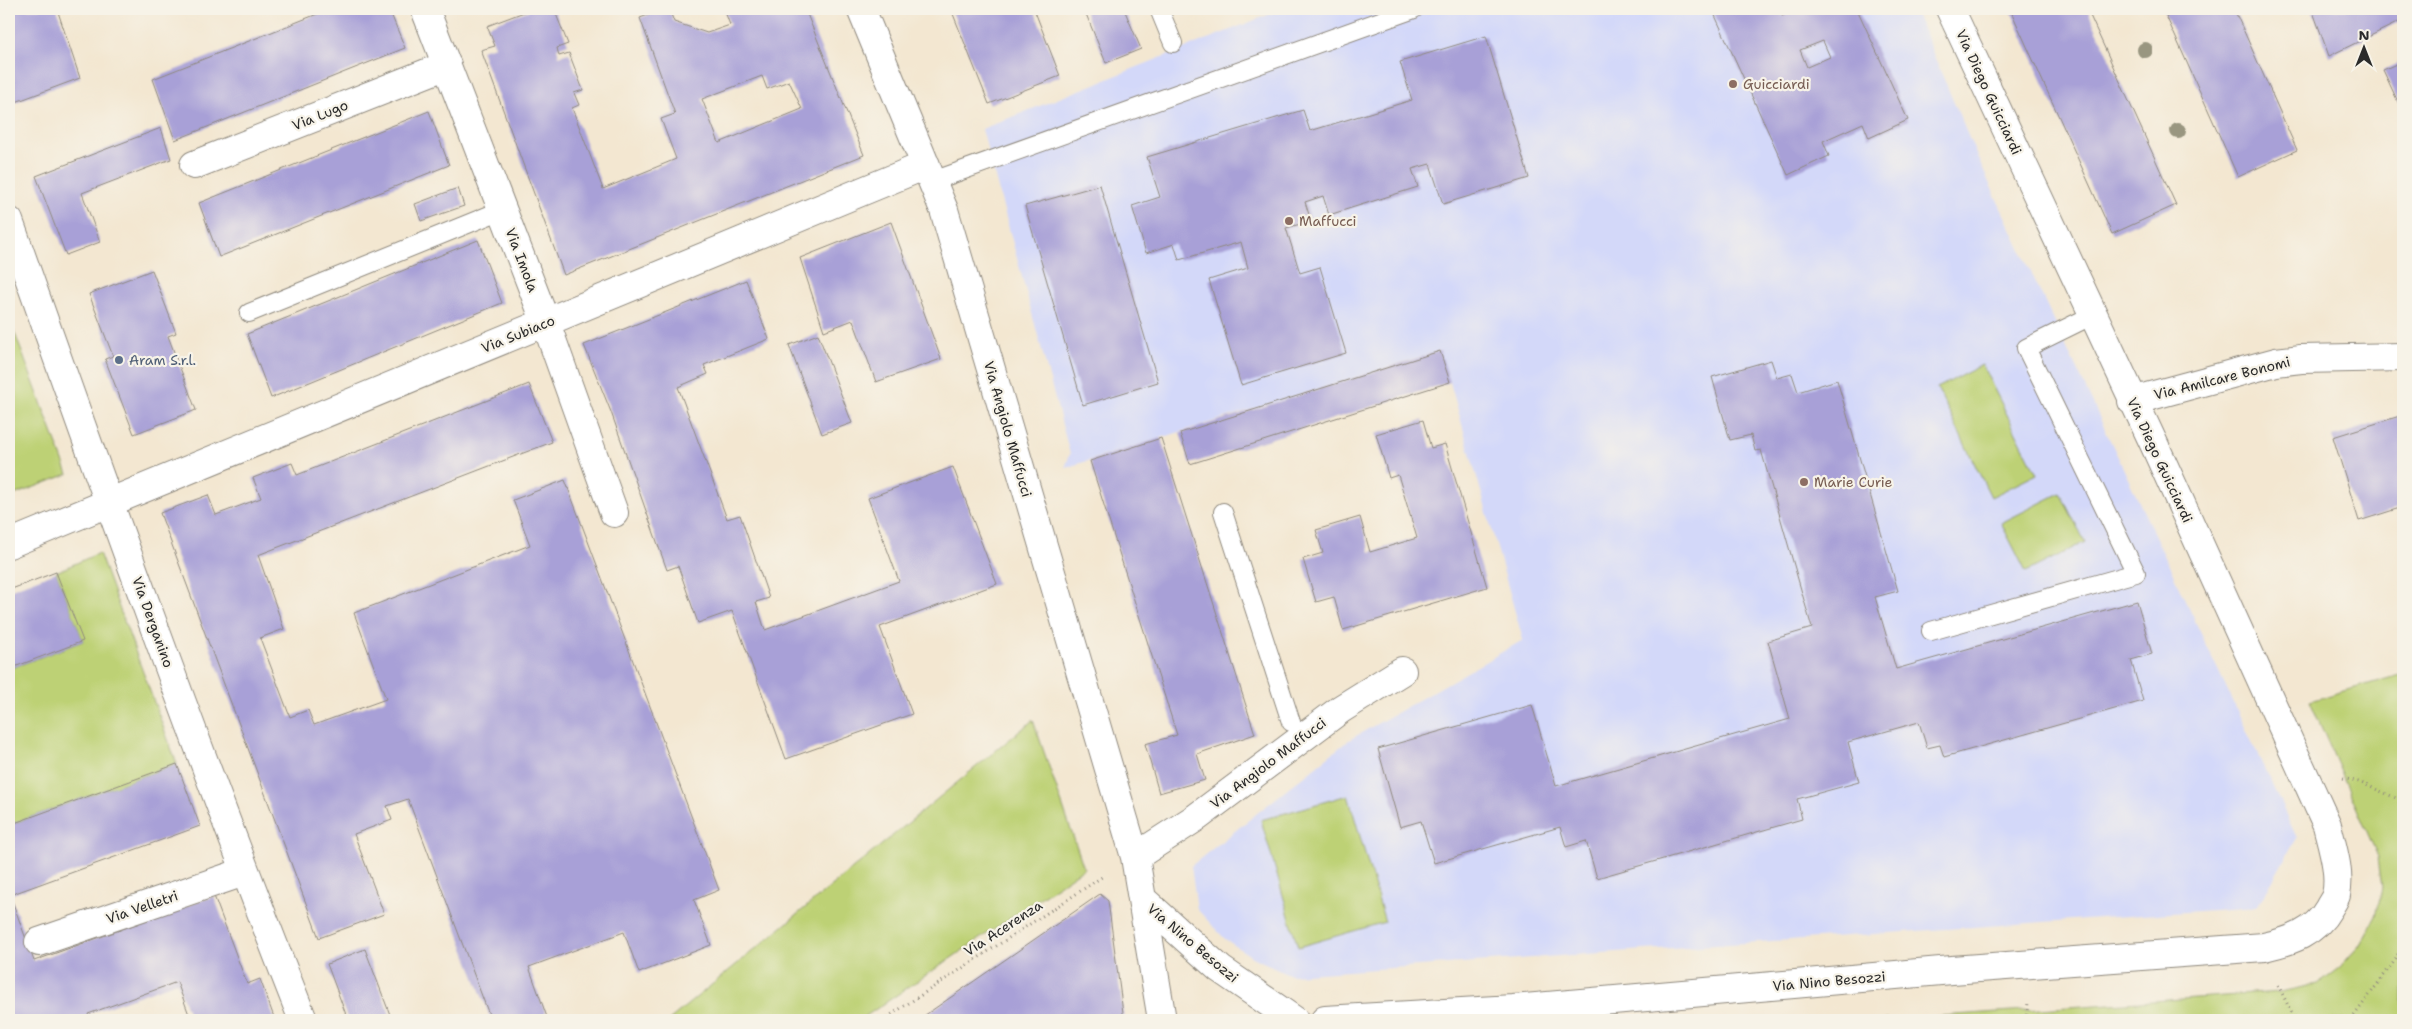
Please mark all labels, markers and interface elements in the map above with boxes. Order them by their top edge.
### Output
north arrow [2340,22,2390,72]
text: N [2358,26,2370,44]
street label: Via Diego Guicciardi [1952,27,2026,157]
place label: Guicciardi [1743,75,1810,93]
marker: Guicciardi [1727,78,1739,90]
street label: Via Lugo [289,96,351,134]
place label: Maffucci [1299,212,1357,230]
marker: Maffucci [1283,215,1295,227]
street label: Via Imola [502,225,543,295]
street label: Via Subiaco [479,311,557,357]
place label: Aram S.r.l. [129,351,196,369]
street label: Via Amilcare Bonomi [2152,352,2292,404]
marker: Aram S.r.l. [113,354,125,366]
street label: Via Angiolo Maffucci [980,359,1036,499]
street label: Via Diego Guicciardi [2123,395,2197,525]
place label: Marie Curie [1814,473,1893,491]
marker: Marie Curie [1798,476,1810,488]
street label: Via Derganino [128,574,178,670]
street label: Via Angiolo Maffucci [1206,713,1330,813]
street label: Via Velletri [104,886,180,928]
street label: Via Acerenza [960,896,1046,960]
street label: Via Nino Besozzi [1144,900,1242,986]
street label: Via Nino Besozzi [1772,967,1886,995]

